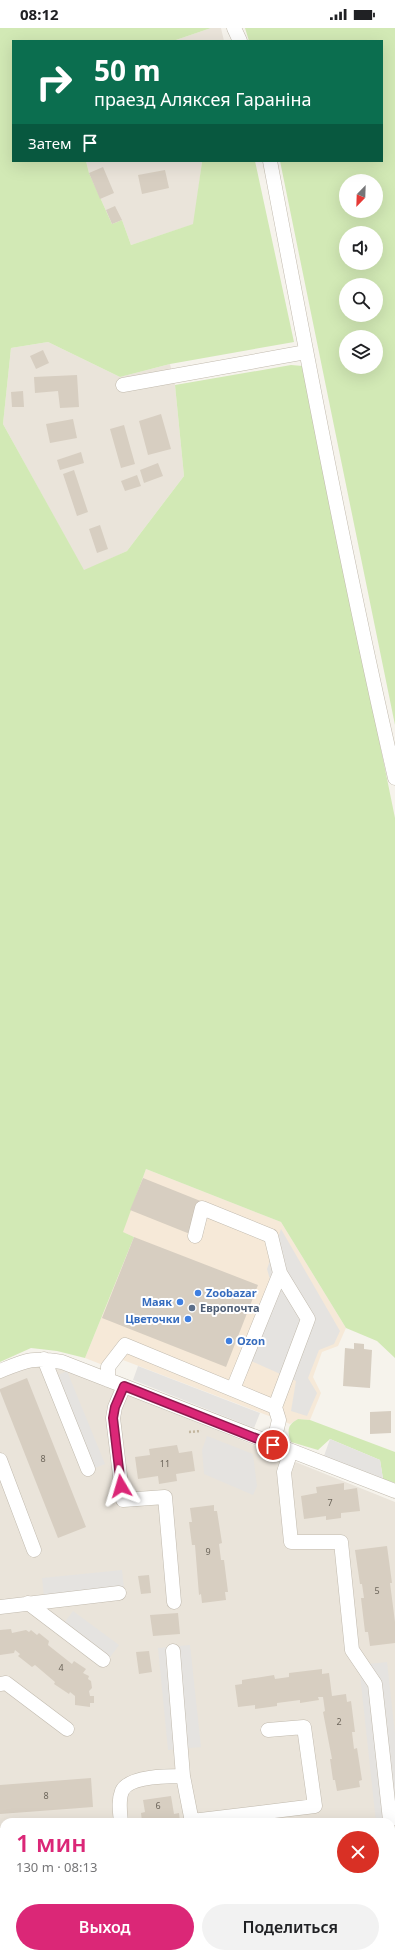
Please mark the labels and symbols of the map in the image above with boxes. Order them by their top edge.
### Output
north arrow [339,174,383,218]
place label: Zoobazar [206,1285,257,1300]
marker: Zoobazar [193,1288,203,1298]
place label: Маяк [142,1294,172,1309]
marker: Маяк [175,1297,185,1307]
place label: Европочта [200,1300,260,1315]
marker: Европочта [187,1303,197,1313]
place label: Цветочки [125,1311,180,1326]
marker: Цветочки [183,1314,193,1324]
place label: Ozon [237,1333,265,1348]
marker: Ozon [224,1336,234,1346]
pin [256,1428,290,1462]
house number: 8 [40,1452,46,1465]
house number: 11 [160,1457,170,1470]
position arrow [100,1465,142,1507]
house number: 7 [327,1496,333,1509]
house number: 9 [205,1545,211,1558]
house number: 5 [374,1584,380,1597]
house number: 4 [58,1661,64,1674]
house number: 2 [336,1715,342,1728]
house number: 8 [43,1789,49,1802]
house number: 6 [155,1799,161,1812]

